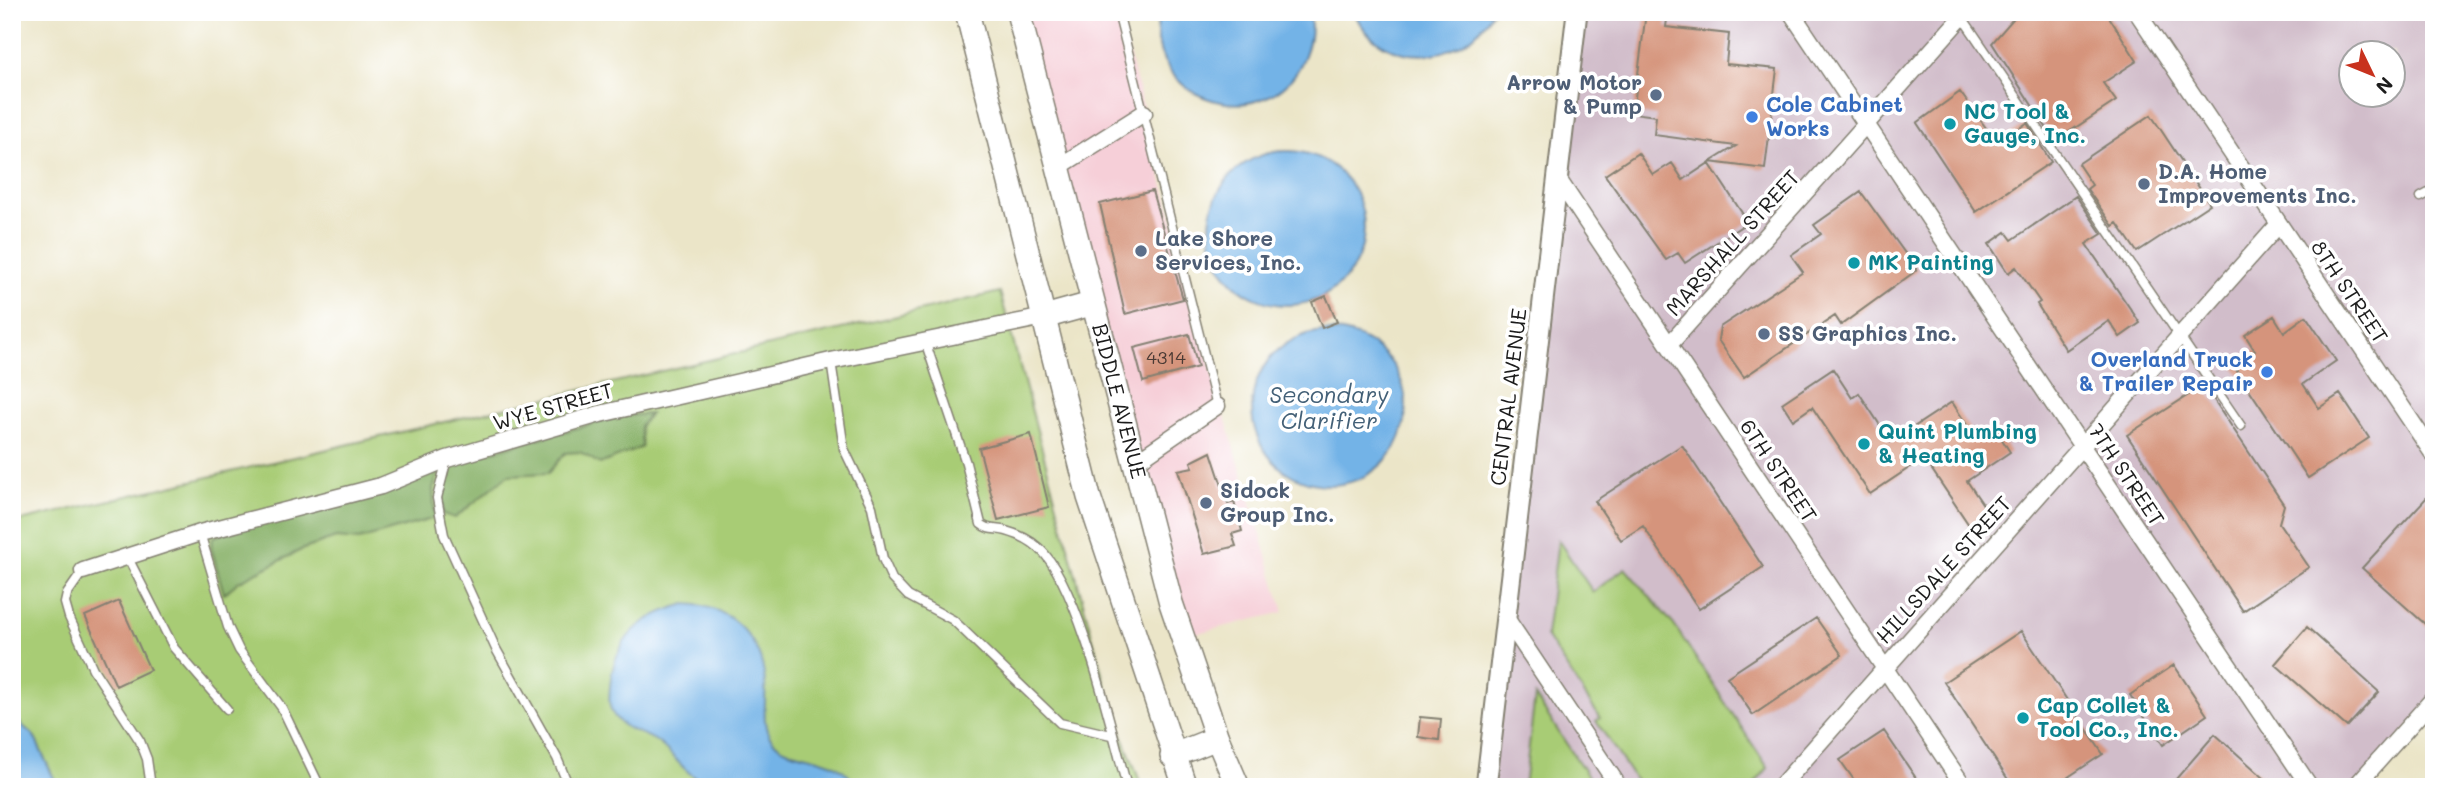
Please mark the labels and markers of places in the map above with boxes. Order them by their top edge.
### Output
place label: Arrow Motor & Pump [1506,68,1642,119]
marker: Arrow Motor & Pump [1648,87,1664,103]
place label: Cole Cabinet Works [1766,90,1903,141]
place label: NC Tool & Gauge, Inc. [1964,97,2086,148]
marker: Cole Cabinet Works [1744,109,1760,125]
marker: NC Tool & Gauge, Inc. [1942,116,1958,132]
place label: D.A. Home Improvements Inc. [2158,157,2357,208]
marker: D.A. Home Improvements Inc. [2136,176,2152,192]
place label: Lake Shore Services, Inc. [1155,224,1302,275]
marker: Lake Shore Services, Inc. [1133,243,1149,259]
place label: MK Painting [1868,248,1994,275]
marker: MK Painting [1846,255,1862,271]
place label: SS Graphics Inc. [1778,319,1957,346]
marker: SS Graphics Inc. [1756,326,1772,342]
place label: Overland Truck & Trailer Repair [2078,345,2253,396]
marker: Overland Truck & Trailer Repair [2259,364,2275,380]
place label: Quint Plumbing & Heating [1878,417,2037,468]
marker: Quint Plumbing & Heating [1856,436,1872,452]
place label: Sidock Group Inc. [1220,476,1334,527]
marker: Sidock Group Inc. [1198,495,1214,511]
place label: Cap Collet & Tool Co., Inc. [2037,691,2179,742]
marker: Cap Collet & Tool Co., Inc. [2015,710,2031,726]

